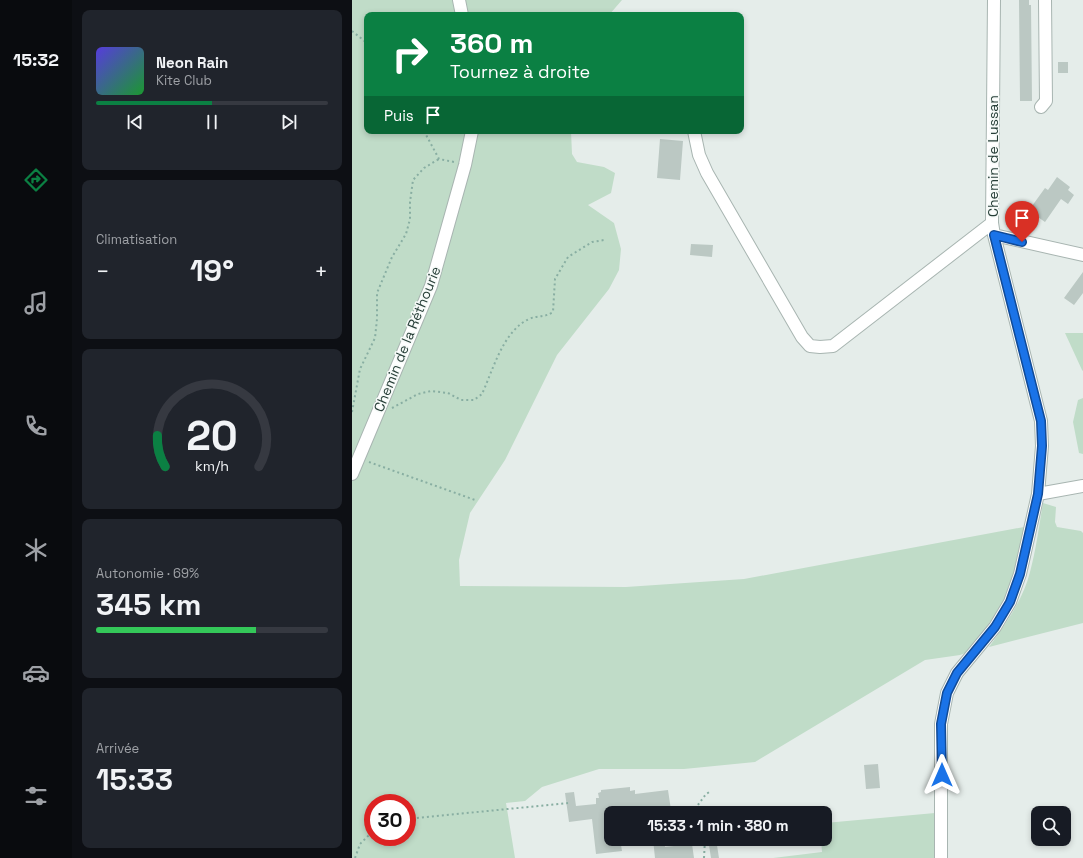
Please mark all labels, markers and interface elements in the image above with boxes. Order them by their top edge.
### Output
text: 360 m [450,25,534,61]
icon: right [384,28,436,80]
text: 15:32 [13,48,59,71]
text: Neon Rain [156,53,228,72]
text: Tournez à droite [450,60,590,83]
text: Kite Club [156,72,212,89]
street label: Chemin de Lussan [984,95,1002,217]
icon: arrive [422,104,444,126]
text: Puis [384,106,414,125]
icon: previous [124,111,146,133]
icon: pause [201,111,223,133]
icon: next [278,111,300,133]
icon: directions [22,166,50,194]
pin [1005,201,1039,242]
icon: arrive [1011,207,1033,229]
text: Climatisation [96,231,177,248]
text: 19° [190,251,234,290]
text: − [96,257,110,285]
text: + [314,257,328,285]
street label: Chemin de la Réthourie [370,264,444,414]
icon: music [22,289,50,317]
text: 20 [186,409,238,462]
icon: phone [22,412,50,440]
text: km/h [195,457,229,475]
icon: climate [22,536,50,564]
text: Autonomie · 69% [96,565,199,582]
text: 345 km [96,585,201,624]
icon: car [22,659,50,687]
text: Arrivée [96,740,139,757]
position arrow [921,754,963,796]
text: 15:33 [96,760,173,799]
icon: filters [22,782,50,810]
speed limit sign: 30 [364,794,416,846]
map controls [1031,806,1071,846]
button: search [1031,806,1071,846]
text: 15:33 · 1 min · 380 m [647,816,789,835]

